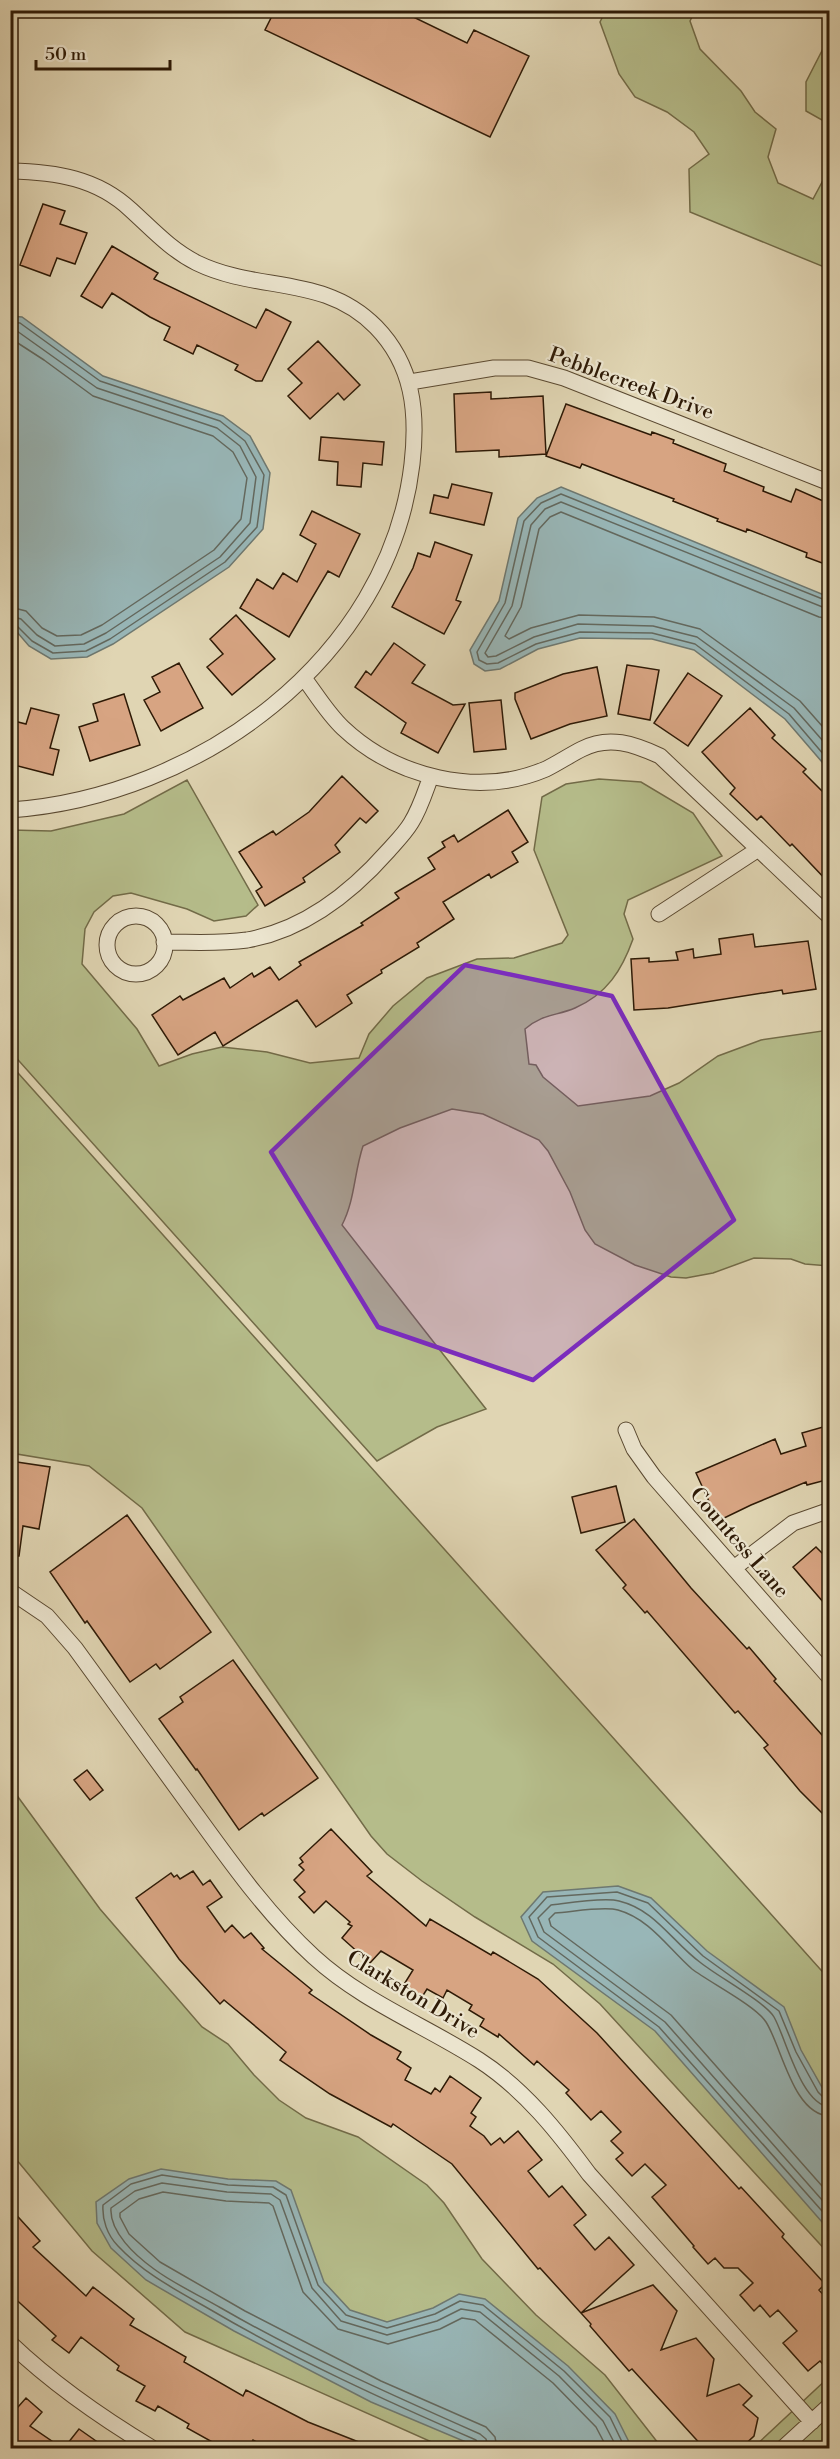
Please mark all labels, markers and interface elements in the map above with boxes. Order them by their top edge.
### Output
scale bar [36,33,170,71]
text: 50 m [45,43,87,66]
street label: Pebblecreek Drive [545,342,717,426]
street label: Countess Lane [684,1482,794,1604]
street label: Clarkston Drive [342,1945,484,2045]

